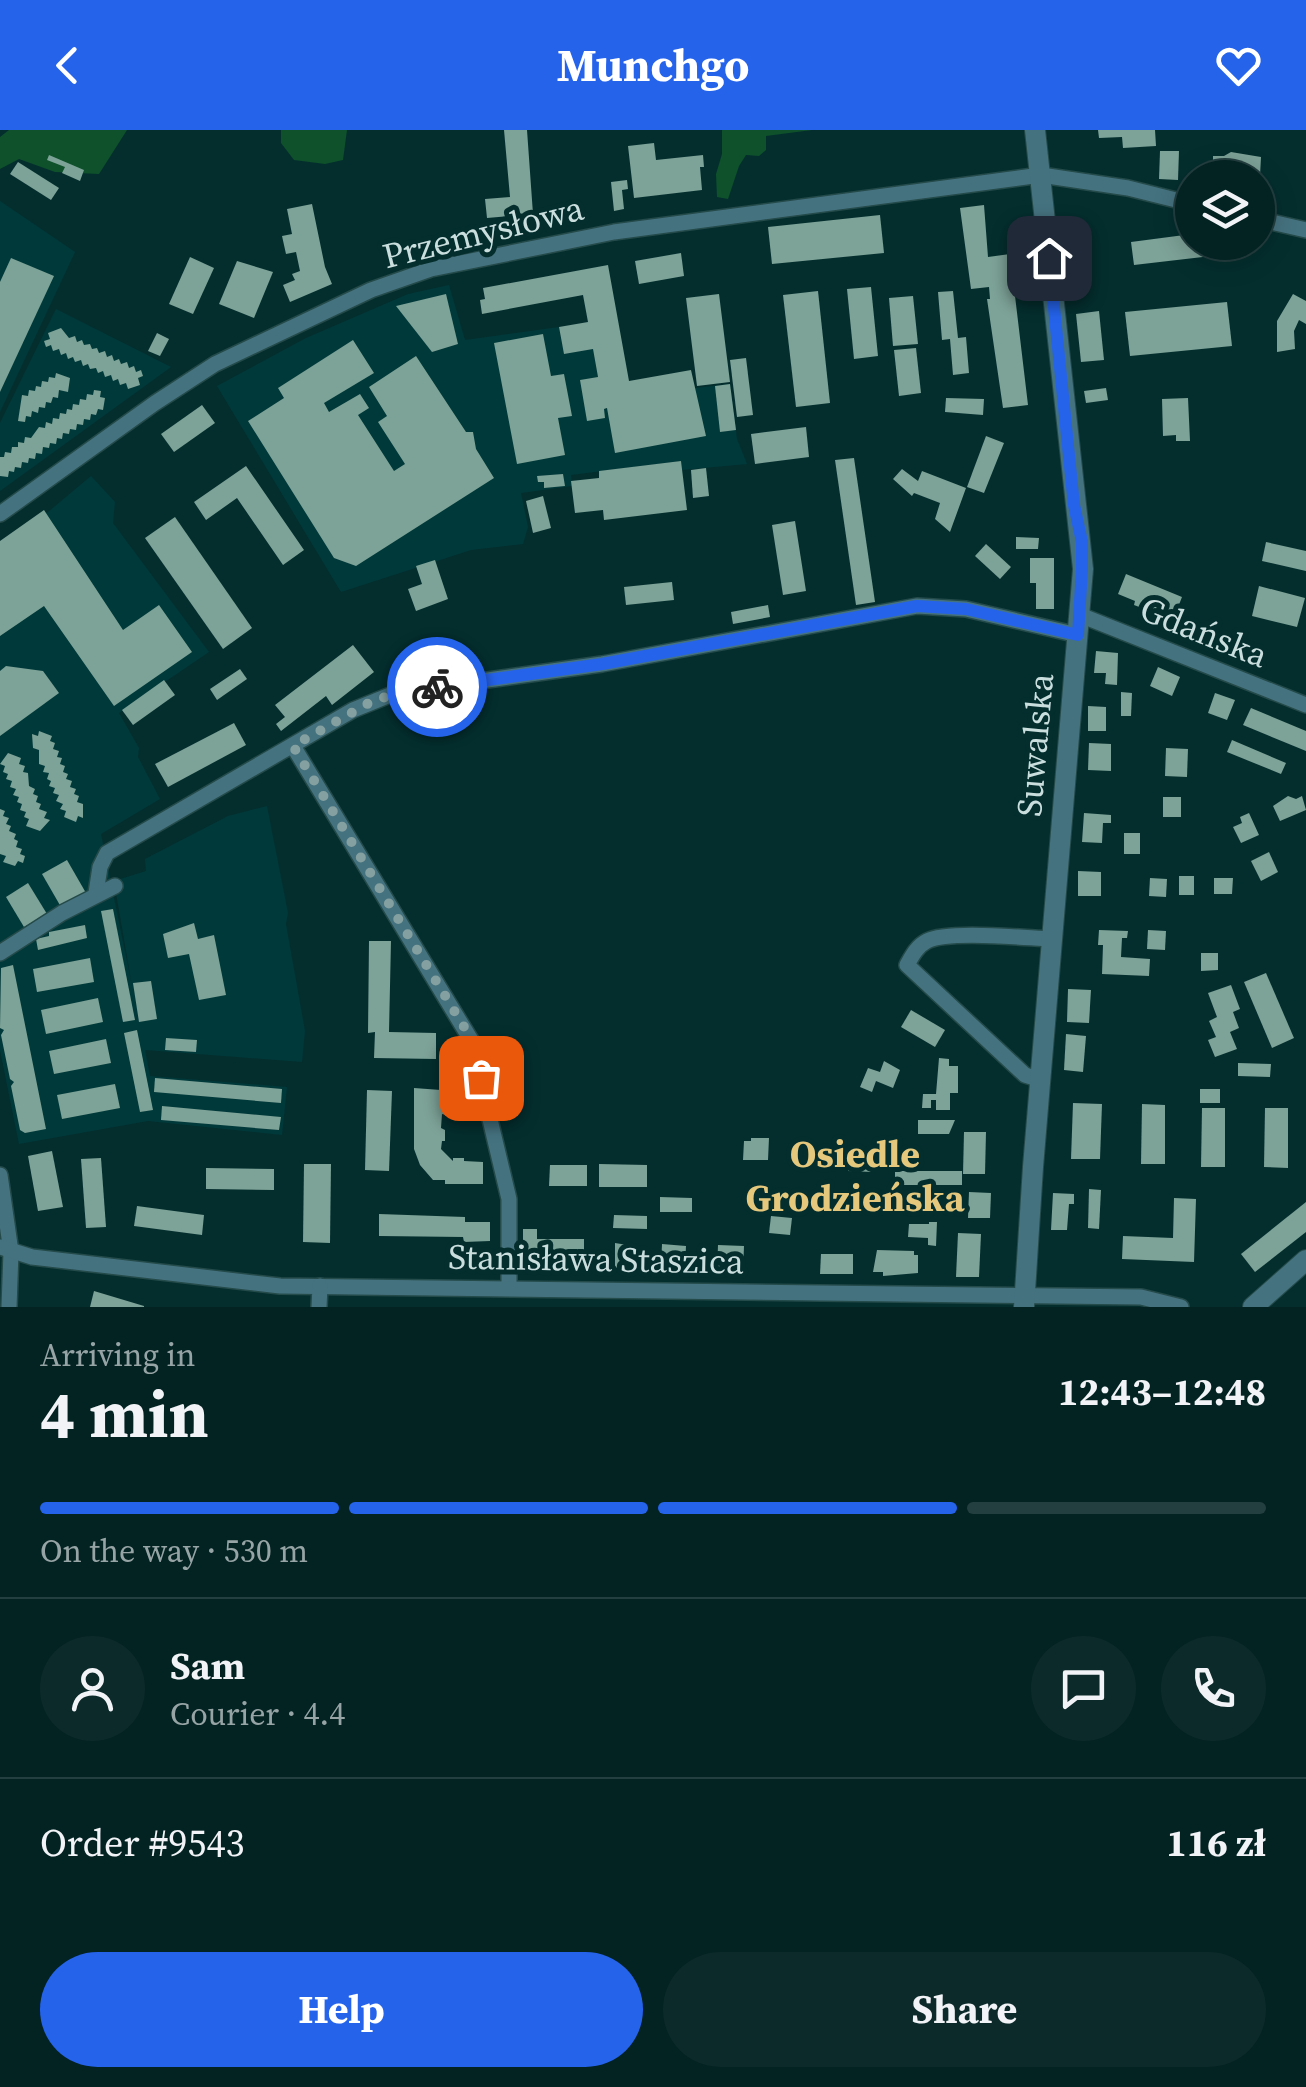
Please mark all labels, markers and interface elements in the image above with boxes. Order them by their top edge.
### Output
text: Munchgo [557,34,749,96]
icon: back [40,38,95,93]
icon: heart [1211,38,1266,93]
map controls [1175,160,1275,260]
button: layers [1175,160,1275,260]
street label: Przemysłowa [378,184,589,280]
pin [1007,216,1092,301]
icon: home [1022,231,1077,286]
street label: Gdańska [1133,585,1275,679]
courier [387,637,487,737]
icon: bike [410,660,465,715]
street label: Suwalska [1005,671,1065,819]
pin [439,1036,524,1121]
icon: bag [454,1051,509,1106]
district label: Osiedle Grodzieńska [745,1128,965,1224]
street label: Stanisława Staszica [448,1232,744,1286]
text: Arriving in [40,1333,195,1377]
text: 12:43–12:48 [1058,1366,1266,1418]
text: 4 min [40,1370,209,1459]
text: On the way · 530 m [40,1529,308,1573]
button: person [40,1636,145,1741]
button: chat [1031,1636,1136,1741]
button: phone [1161,1636,1266,1741]
text: Sam [170,1640,245,1692]
text: Courier · 4.4 [170,1692,345,1736]
text: Order #9543 [40,1817,244,1869]
text: 116 zł [1166,1817,1266,1869]
button: Help [40,1952,643,2067]
button: Share [663,1952,1266,2067]

